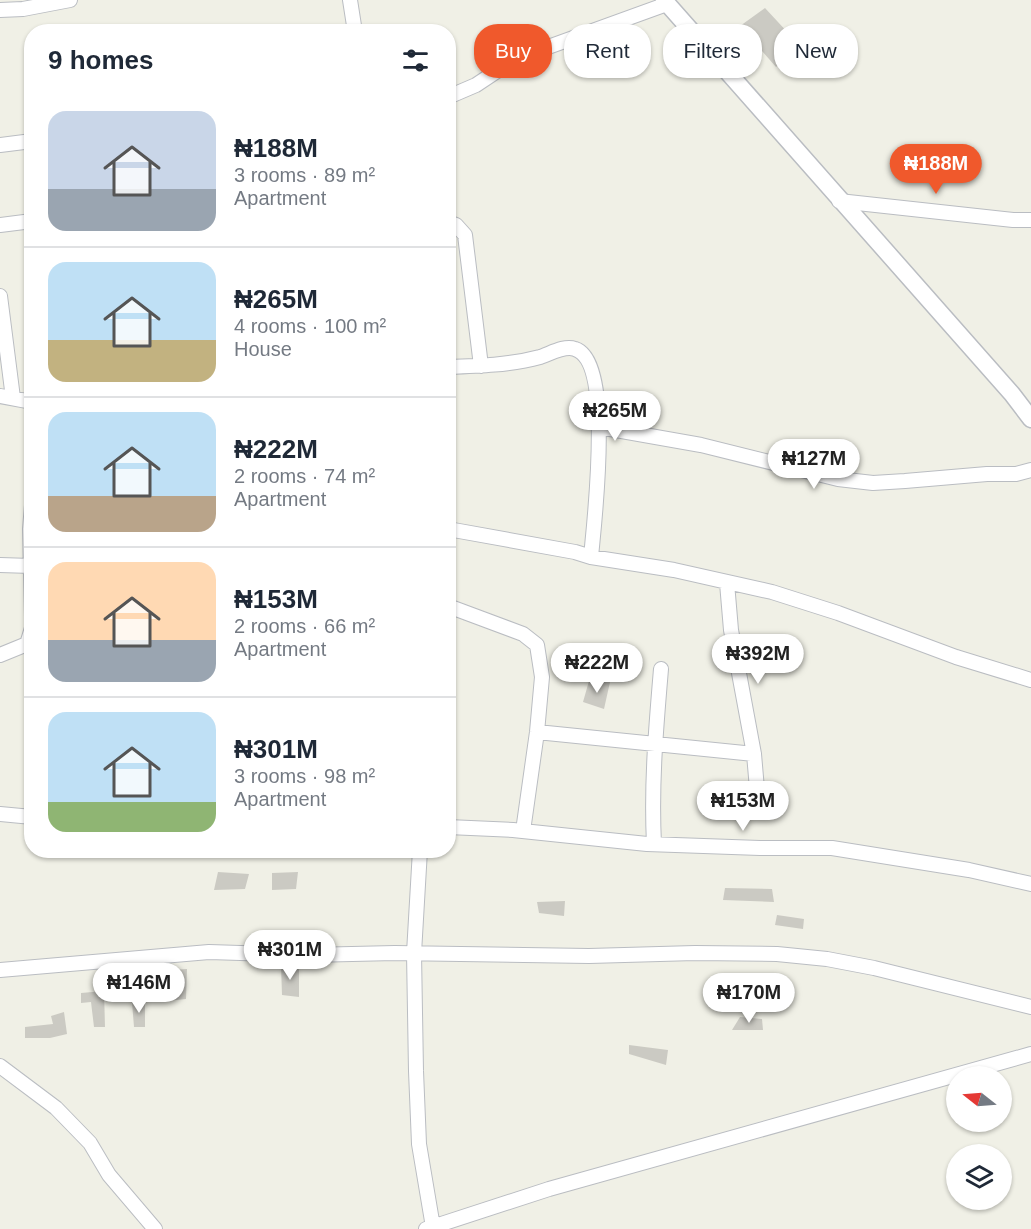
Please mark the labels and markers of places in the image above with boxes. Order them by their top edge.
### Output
pin: ₦188M [894,144,978,195]
pin: ₦265M [573,391,657,442]
pin: ₦127M [772,439,856,490]
pin: ₦392M [716,634,800,685]
pin: ₦222M [555,643,639,694]
pin: ₦153M [701,781,785,832]
pin: ₦301M [248,930,332,981]
pin: ₦146M [97,963,181,1014]
pin: ₦170M [707,973,791,1024]

